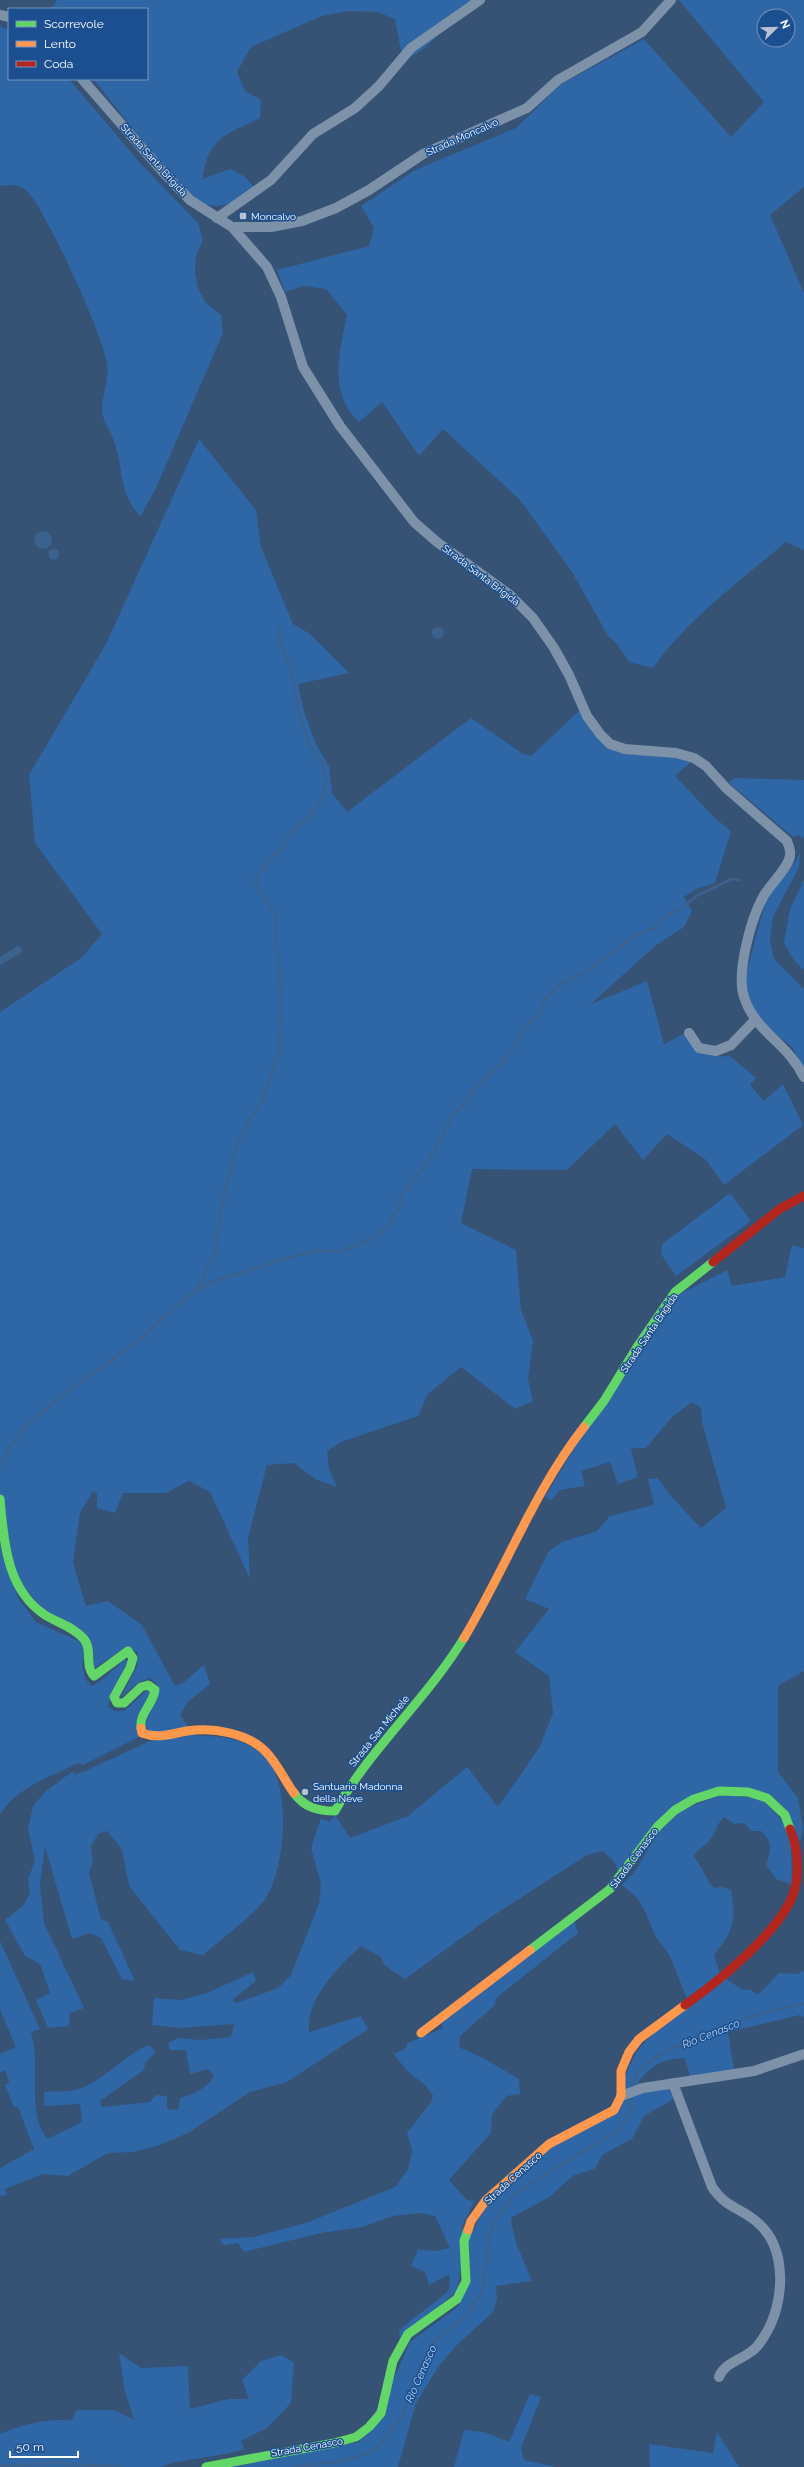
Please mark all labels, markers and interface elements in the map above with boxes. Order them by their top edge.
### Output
legend [8,8,148,80]
north arrow [756,8,796,48]
text: Scorrevole [44,17,104,31]
text: N [777,18,792,31]
text: Lento [44,37,76,51]
text: Coda [44,57,73,71]
street label: Strada Moncalvo [424,116,500,158]
street label: Strada Santa Brigida [119,122,189,198]
marker: Moncalvo [238,211,248,221]
place label: Moncalvo [251,211,296,222]
street label: Strada Santa Brigida [440,542,522,608]
street label: Strada Santa Brigida [618,1291,680,1375]
street label: Strada San Michele [347,1693,411,1769]
place label: Santuario Madonna della Neve [313,1781,403,1804]
marker: Santuario Madonna della Neve [300,1787,310,1797]
street label: Strada Cenasco [608,1826,660,1890]
water label: Rio Cenasco [680,2016,742,2052]
street label: Strada Cenasco [482,2150,544,2206]
water label: RIo Cenasco [403,2343,439,2405]
scale bar [10,2433,78,2459]
street label: Strada Cenasco [270,2435,344,2459]
text: 50 m [16,2440,44,2454]

